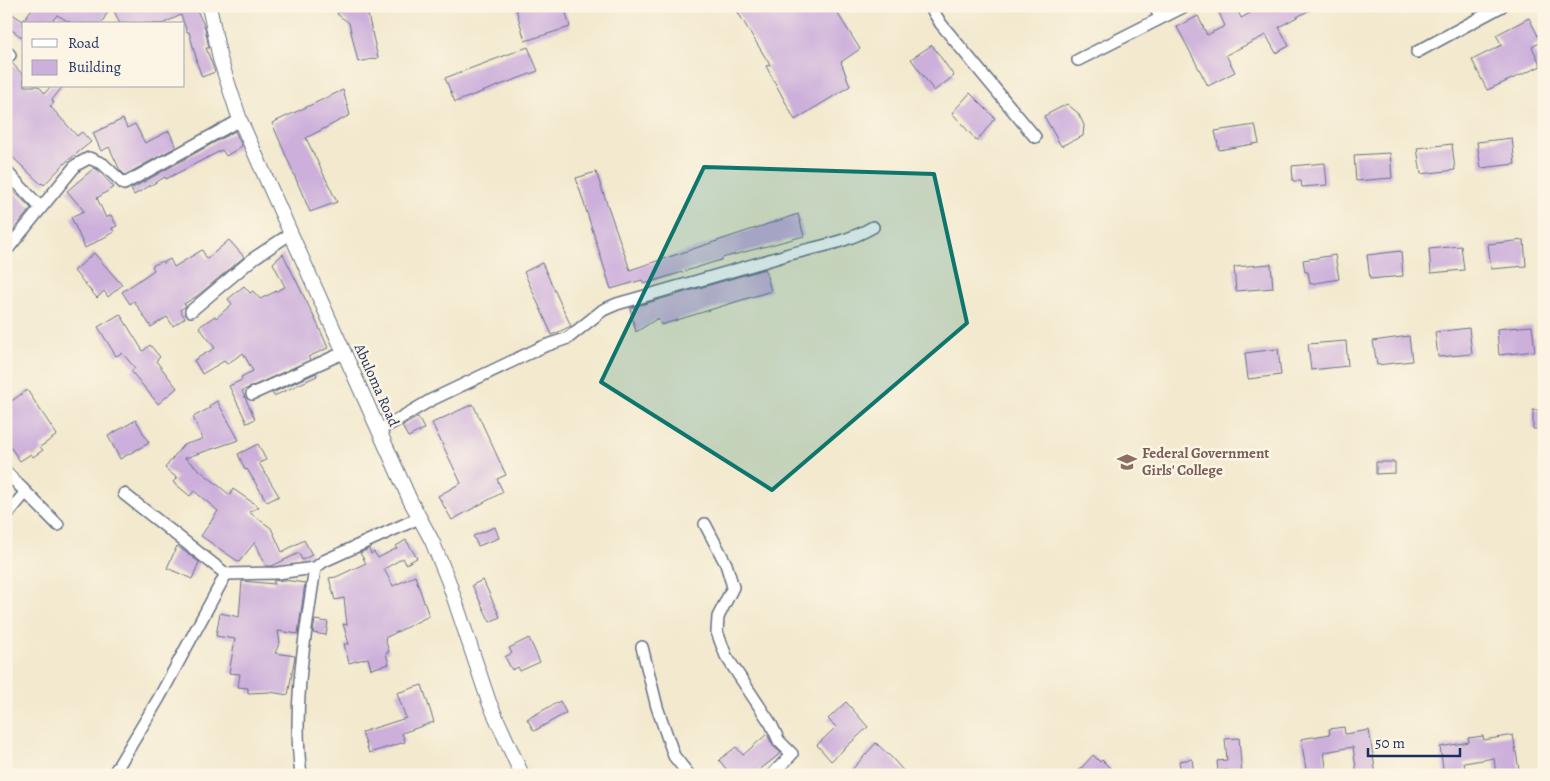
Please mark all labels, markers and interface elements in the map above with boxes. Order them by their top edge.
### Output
legend [22,22,185,88]
text: Road [68,33,100,53]
text: Building [68,57,121,77]
street label: Abuloma Road [349,339,405,431]
place label: Federal Government Girls' College [1142,443,1269,480]
school or university icon: Federal Government Girls' College [1116,451,1138,473]
scale bar [1368,726,1460,758]
text: 50 m [1375,733,1405,753]

